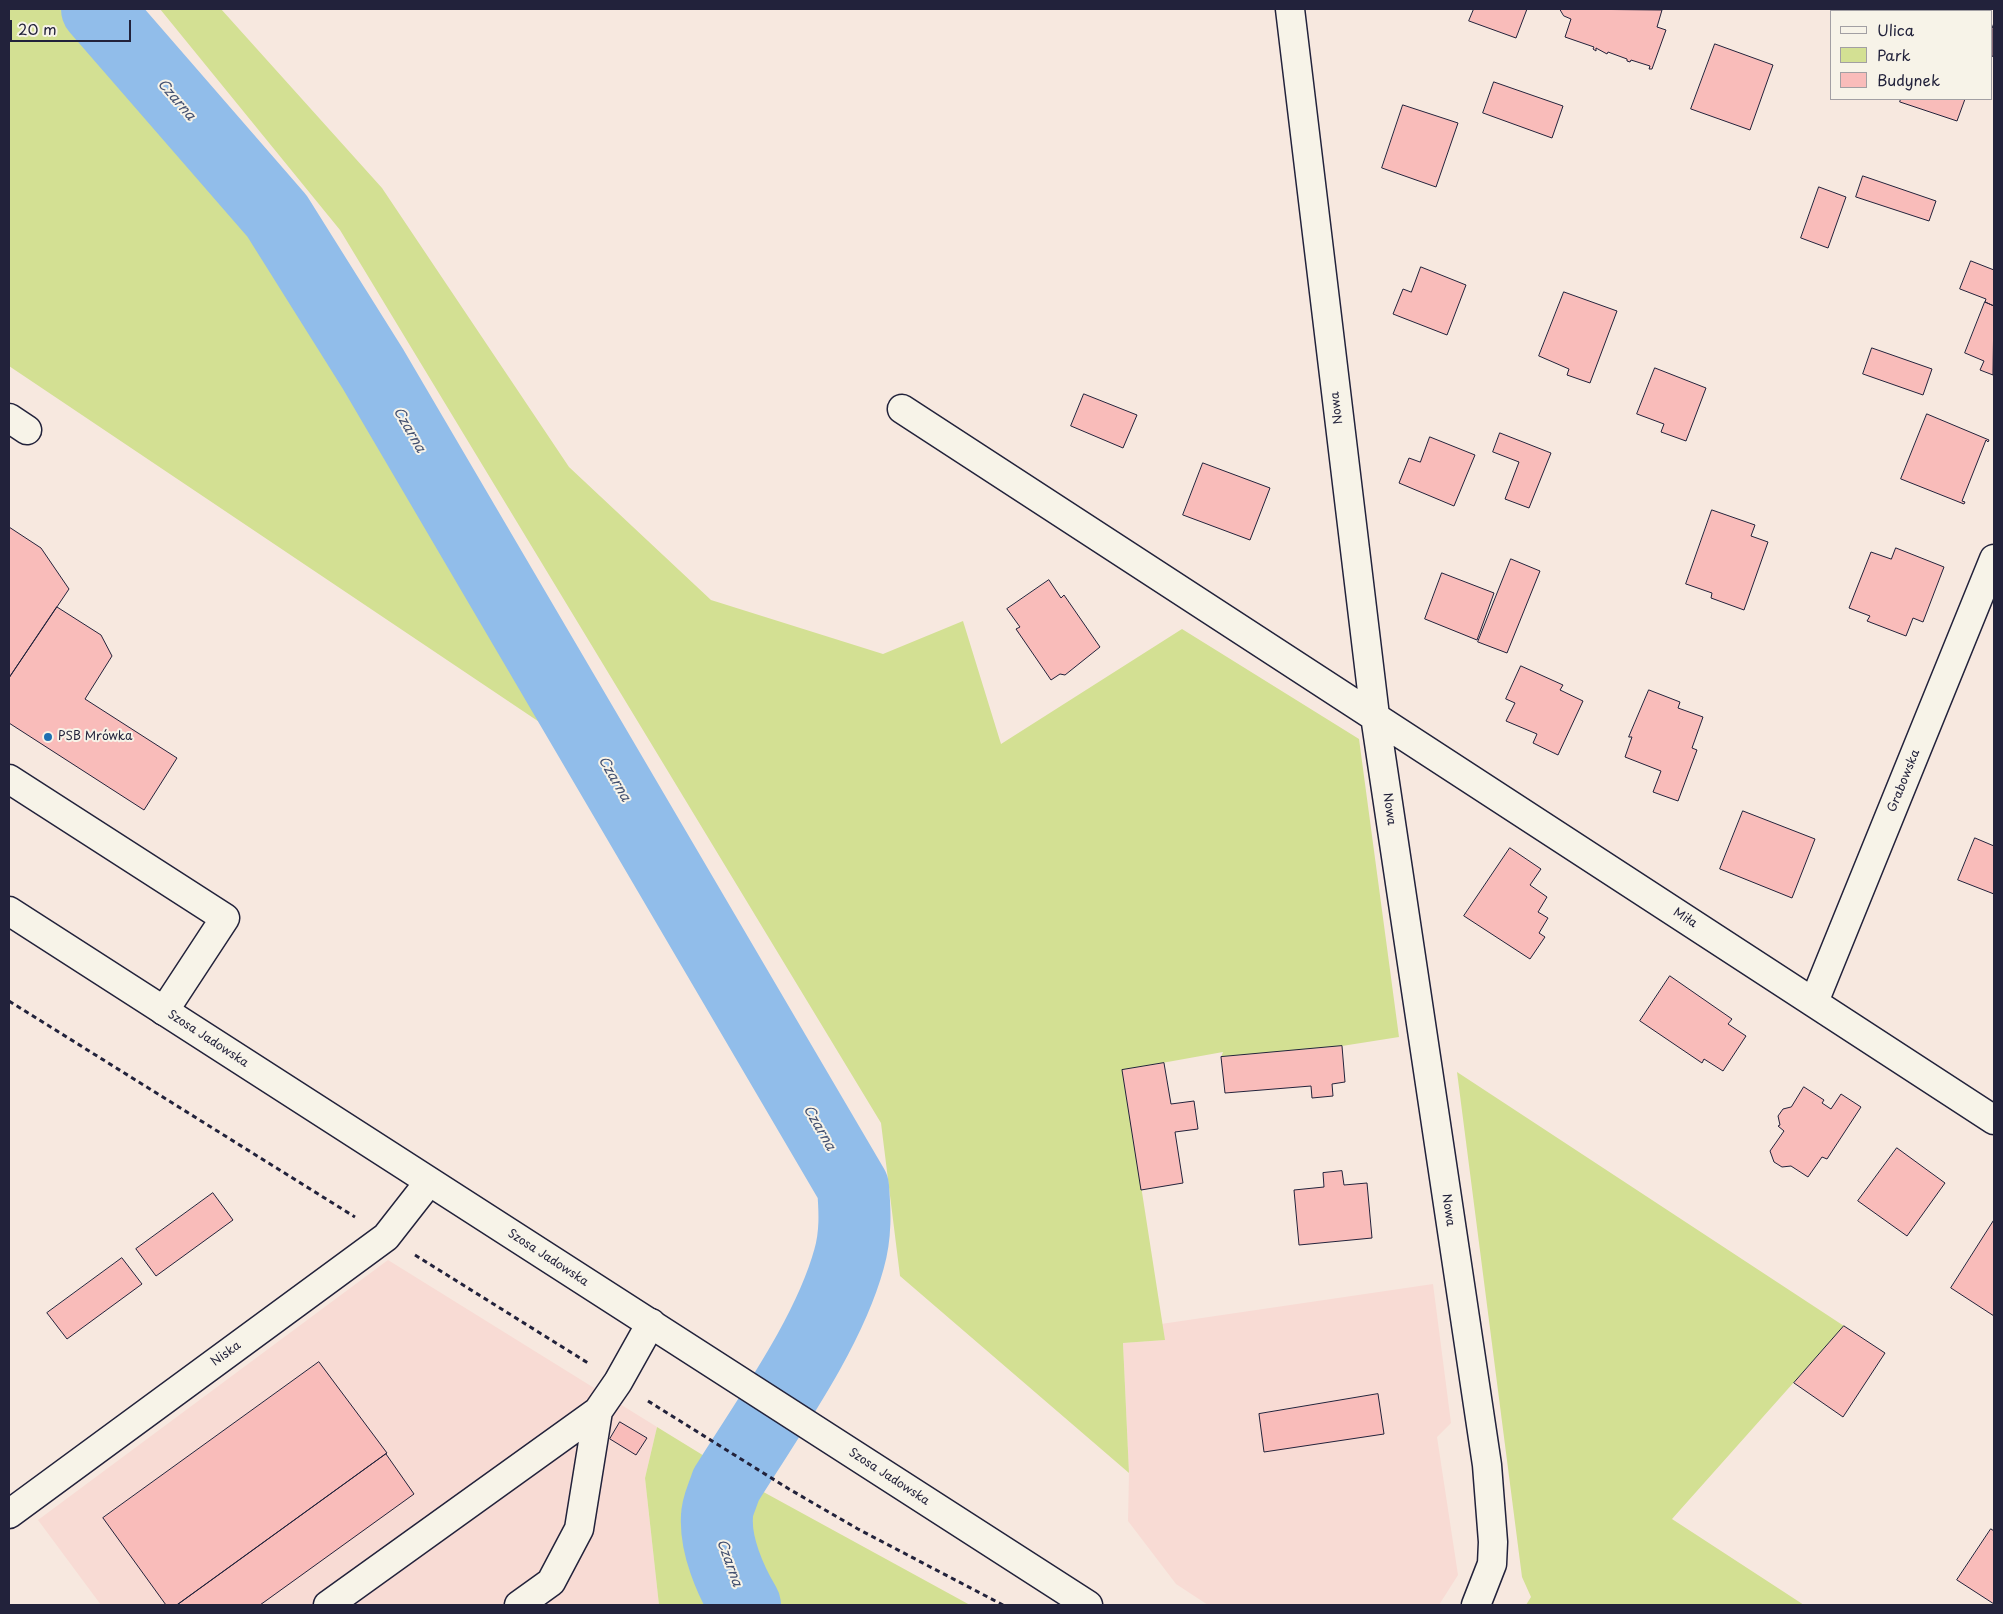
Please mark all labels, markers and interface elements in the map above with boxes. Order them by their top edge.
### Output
scale bar [12,10,134,42]
legend [1830,10,1993,100]
text: 20 m [18,17,57,40]
text: Ulica [1877,18,1914,41]
text: Park [1877,43,1911,66]
text: Budynek [1877,68,1940,91]
water label: Czarna [153,76,199,124]
street label: Nowa [1328,391,1346,425]
water label: Czarna [389,404,429,456]
place label: PSB Mrówka [58,730,133,744]
marker: PSB Mrówka [42,731,54,743]
street label: Grabowska [1885,748,1923,814]
water label: Czarna [594,753,634,805]
street label: Nowa [1380,792,1398,826]
street label: Miła [1670,905,1700,931]
street label: Szosa Jadowska [165,1008,251,1070]
water label: Czarna [799,1102,839,1154]
street label: Nowa [1439,1193,1457,1227]
street label: Szosa Jadowska [505,1227,591,1289]
street label: Niska [208,1338,244,1370]
street label: Szosa Jadowska [846,1446,932,1508]
water label: Czarna [713,1537,745,1589]

